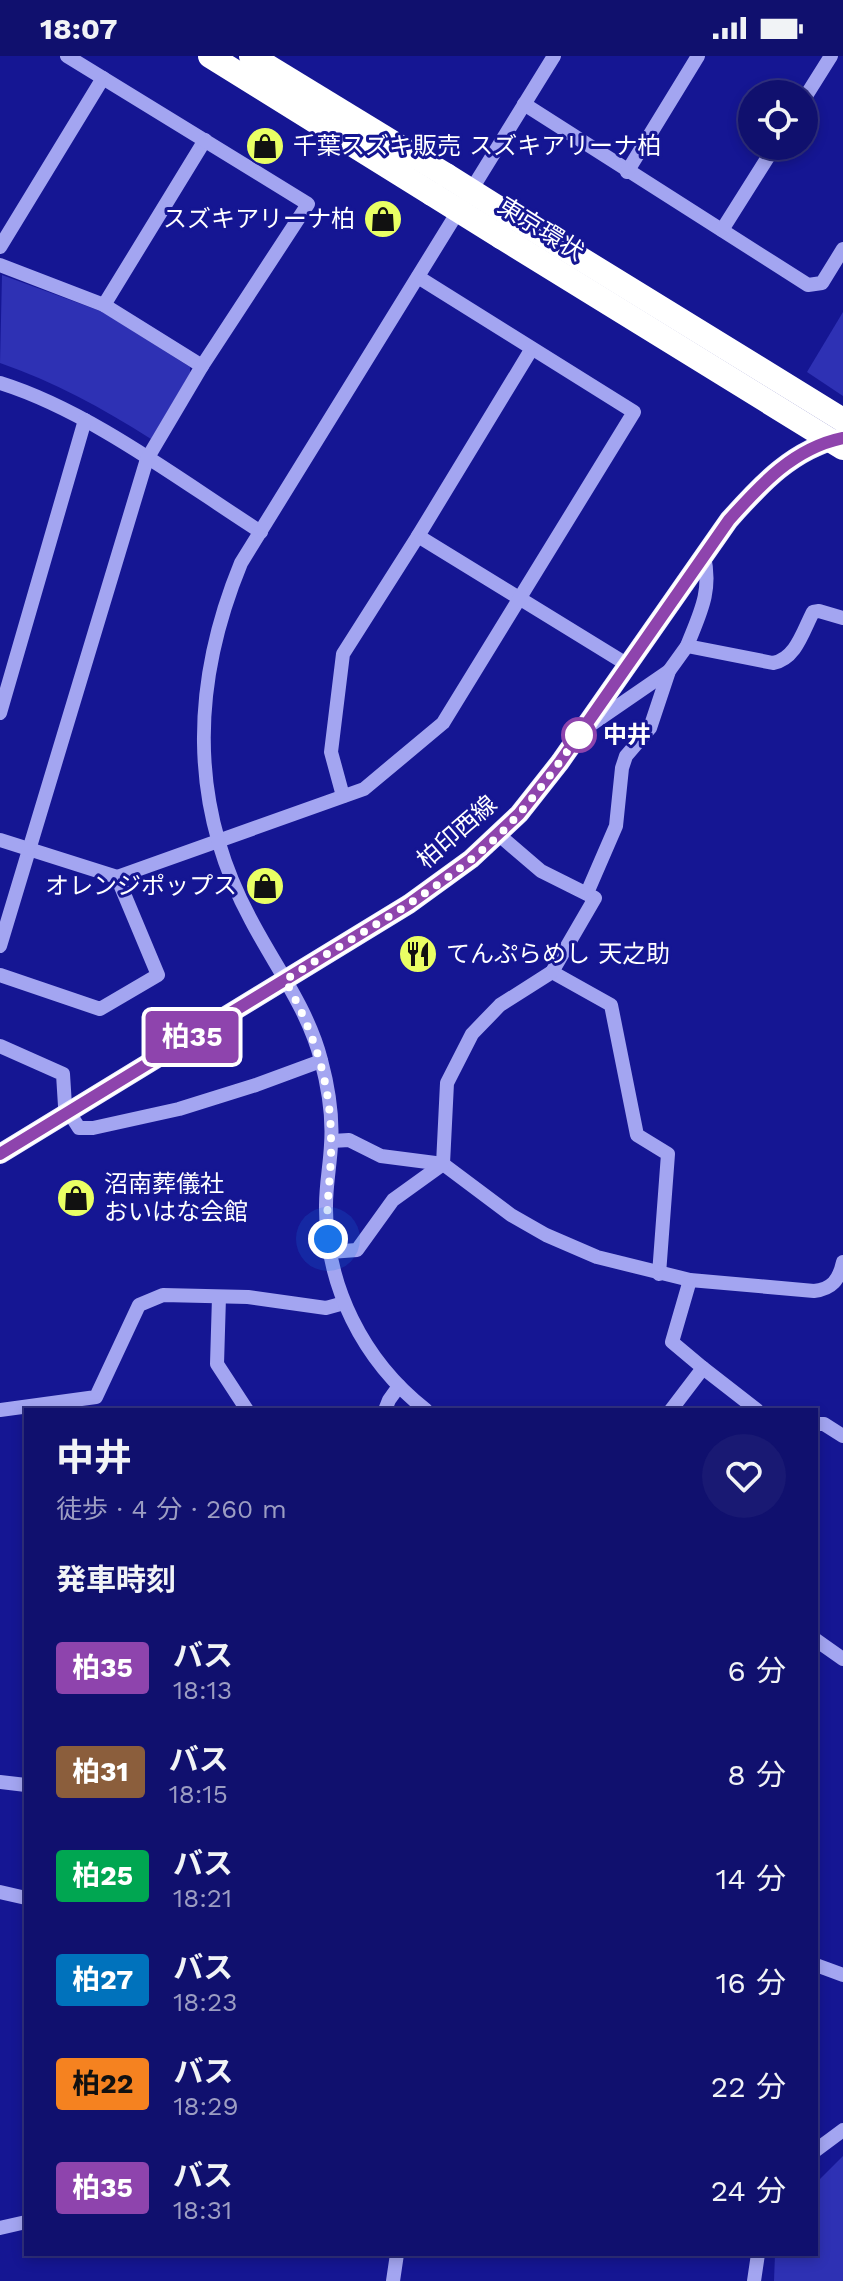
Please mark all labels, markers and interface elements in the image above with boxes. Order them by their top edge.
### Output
text: 18:07 [40,11,118,46]
map controls [738,80,818,160]
button: locate [738,80,818,160]
shop icon: 千葉スズキ販売 スズキアリーナ柏 [244,125,286,167]
place label: 千葉スズキ販売 スズキアリーナ柏 [293,132,661,160]
street label: 東京環状 [493,192,589,266]
shop icon: スズキアリーナ柏 [362,198,404,240]
place label: スズキアリーナ柏 [163,205,355,233]
marker: 中井 [562,718,596,752]
place label: 中井 [603,721,651,749]
street label: 柏印西線 [412,790,502,874]
shop icon: オレンジポップス [244,865,286,907]
place label: オレンジポップス [45,872,237,900]
restaurant icon: てんぷらめし 天之助 [397,933,439,975]
place label: てんぷらめし 天之助 [446,940,670,968]
line badge: 柏35 [146,1011,238,1063]
text: 柏35 [162,1020,222,1053]
place label: 沼南葬儀社 おいはな会館 [104,1170,248,1226]
shop icon: 沼南葬儀社 おいはな会館 [55,1177,97,1219]
your location [308,1219,348,1259]
button: heart [702,1434,786,1518]
text: 中井 [56,1436,132,1480]
text: 徒歩 · 4 分 · 260 m [56,1494,287,1524]
text: 発車時刻 [56,1562,176,1597]
text: バス [173,1638,233,1673]
text: 柏35 [72,1651,133,1684]
text: 6 分 [728,1653,786,1688]
text: 18:13 [173,1675,232,1705]
text: バス [169,1742,229,1777]
text: 柏31 [72,1755,129,1788]
text: 8 分 [727,1757,786,1792]
text: 18:15 [169,1779,228,1809]
text: バス [173,1846,233,1881]
text: 柏25 [72,1859,133,1892]
text: 14 分 [716,1861,786,1896]
text: 18:21 [173,1883,232,1913]
text: バス [173,1950,233,1985]
text: 柏27 [72,1963,133,1996]
text: 16 分 [716,1965,786,2000]
text: 18:23 [173,1987,237,2017]
text: バス [173,2054,233,2089]
text: 柏22 [72,2067,133,2100]
text: 22 分 [711,2069,786,2104]
text: 18:29 [173,2091,238,2121]
text: バス [173,2158,233,2193]
text: 柏35 [72,2171,133,2204]
text: 24 分 [711,2173,786,2208]
text: 18:31 [173,2195,232,2225]

